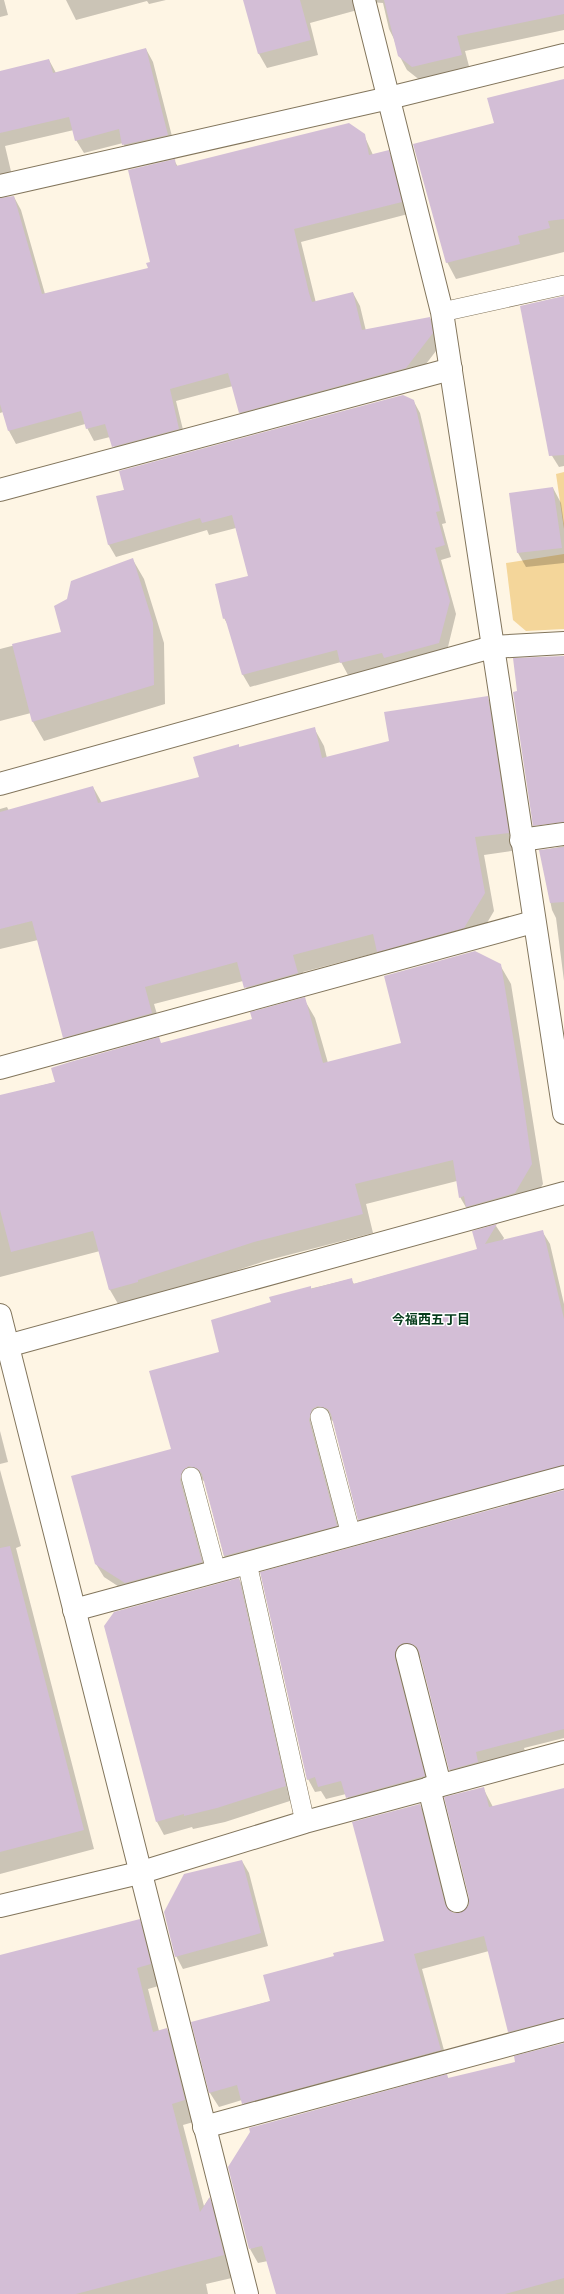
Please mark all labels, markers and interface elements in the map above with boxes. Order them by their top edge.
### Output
district label: 今福西五丁目 [392,1311,470,1327]

